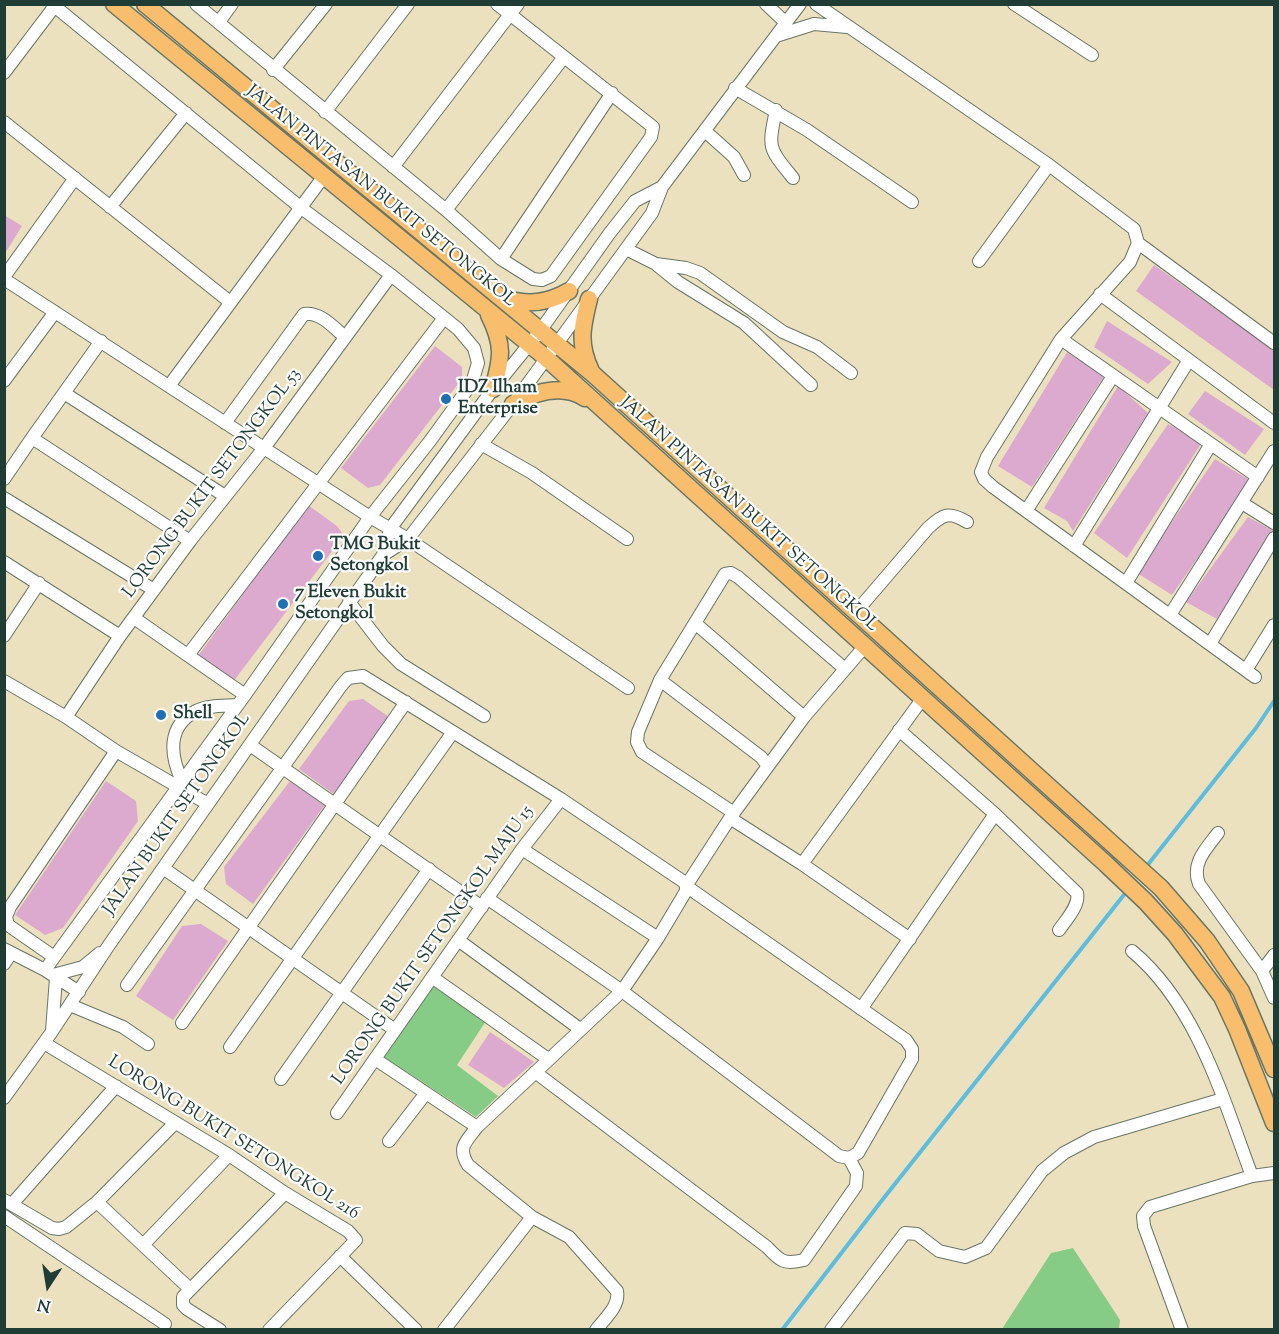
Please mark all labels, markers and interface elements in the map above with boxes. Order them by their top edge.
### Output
street label: JALAN PINTASAN BUKIT SETONGKOL [241,81,519,313]
street label: LORONG BUKIT SETONGKOL 53 [119,365,307,603]
place label: IDZ Ilham Enterprise [458,378,538,420]
marker: IDZ Ilham Enterprise [439,392,453,406]
street label: JALAN PINTASAN BUKIT SETONGKOL [614,393,882,637]
place label: TMG Bukit Setongkol [330,535,420,578]
marker: TMG Bukit Setongkol [311,549,325,563]
place label: 7 Eleven Bukit Setongkol [295,583,406,626]
marker: 7 Eleven Bukit Setongkol [276,597,290,611]
place label: Shell [173,704,212,726]
marker: Shell [154,708,168,722]
street label: JALAN BUKIT SETONGKOL [100,710,256,920]
street label: LORONG BUKIT SETONGKOL MAJU 15 [329,802,539,1090]
street label: LORONG BUKIT SETONGKOL 216 [103,1052,363,1226]
north arrow [18,1256,78,1316]
text: N [36,1292,53,1317]

